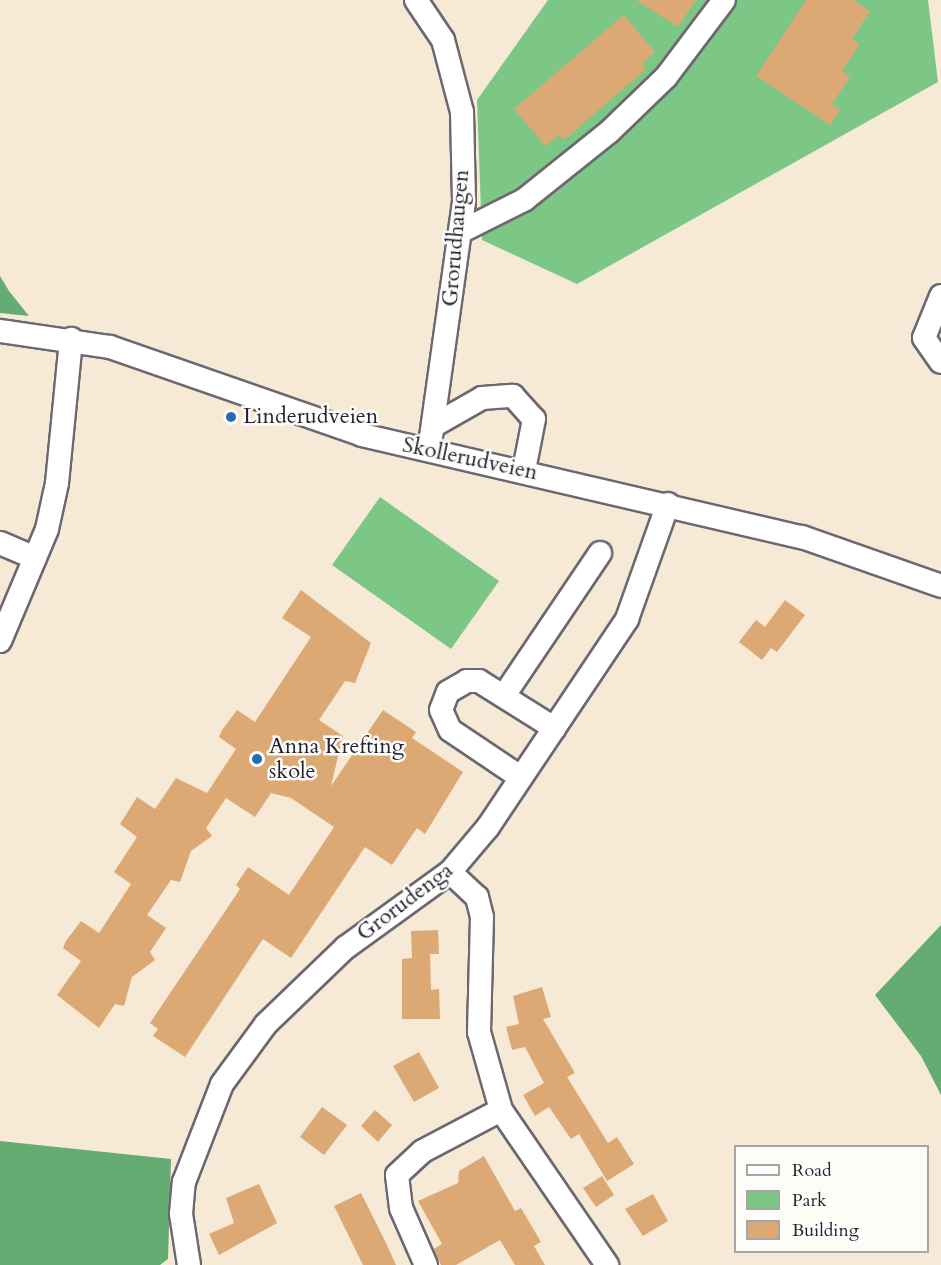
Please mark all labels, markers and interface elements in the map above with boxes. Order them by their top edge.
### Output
street label: Grorudhaugen [437,168,475,308]
place label: Linderudveien [243,404,378,430]
marker: Linderudveien [224,410,238,424]
street label: Skollerudveien [400,432,540,486]
place label: Anna Krefting skole [269,733,404,784]
marker: Anna Krefting skole [250,752,264,766]
street label: Grorudenga [352,857,458,947]
legend [734,1145,929,1253]
text: Road [792,1158,832,1183]
text: Park [792,1188,827,1213]
text: Building [792,1218,859,1243]

